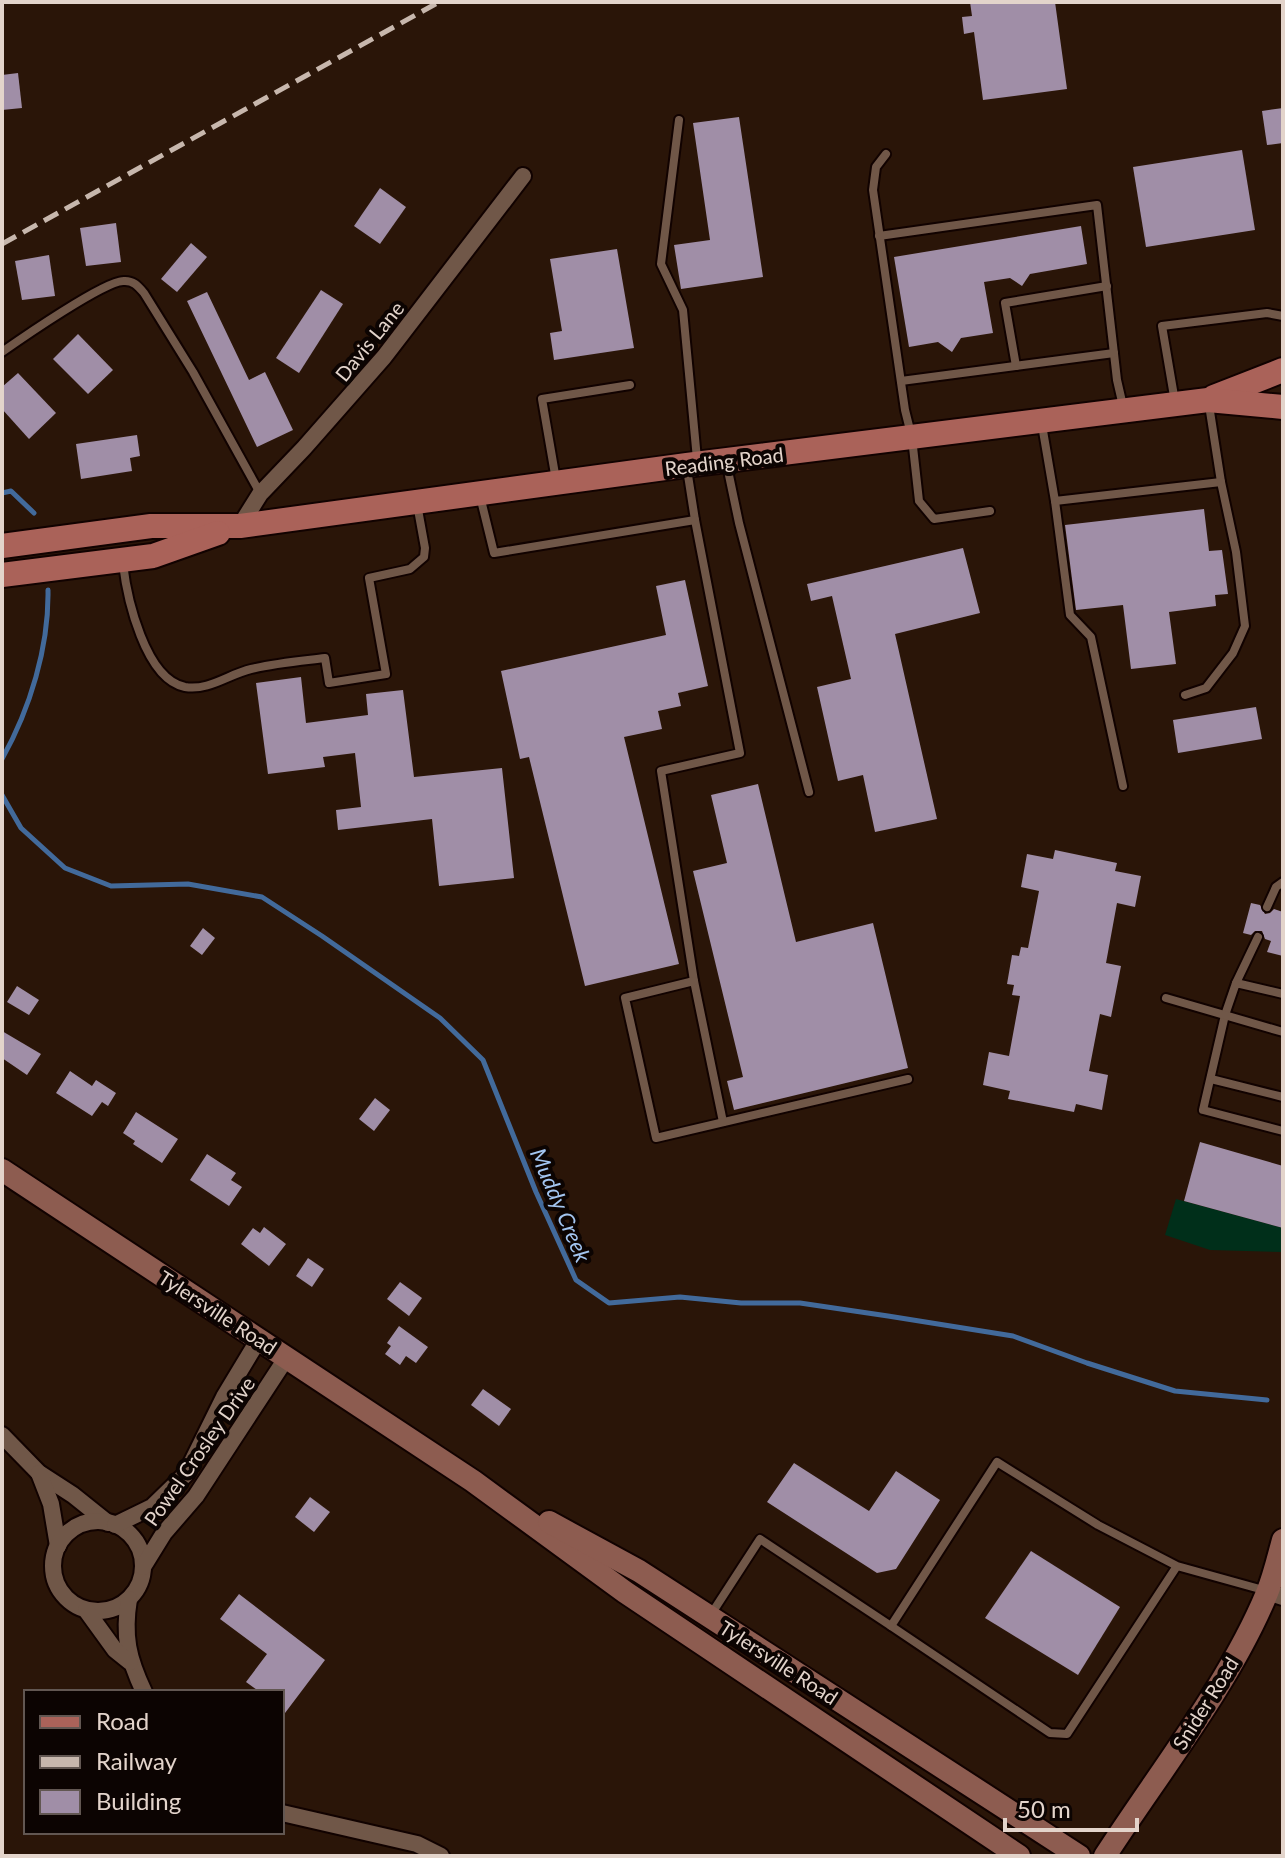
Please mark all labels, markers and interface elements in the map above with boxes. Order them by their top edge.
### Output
street label: Davis Lane [330,296,408,386]
street label: Reading Road [663,442,785,480]
water label: Muddy Creek [525,1144,597,1267]
street label: Tylersville Road [154,1265,282,1359]
street label: Powel Crosley Drive [139,1372,259,1530]
street label: Tylersville Road [715,1615,843,1709]
street label: Snider Road [1167,1652,1243,1754]
legend [24,1690,284,1834]
text: Road [96,1706,149,1735]
text: Railway [96,1746,178,1775]
scale bar [1005,1782,1137,1832]
text: Building [96,1786,181,1815]
text: 50 m [1017,1794,1071,1823]

